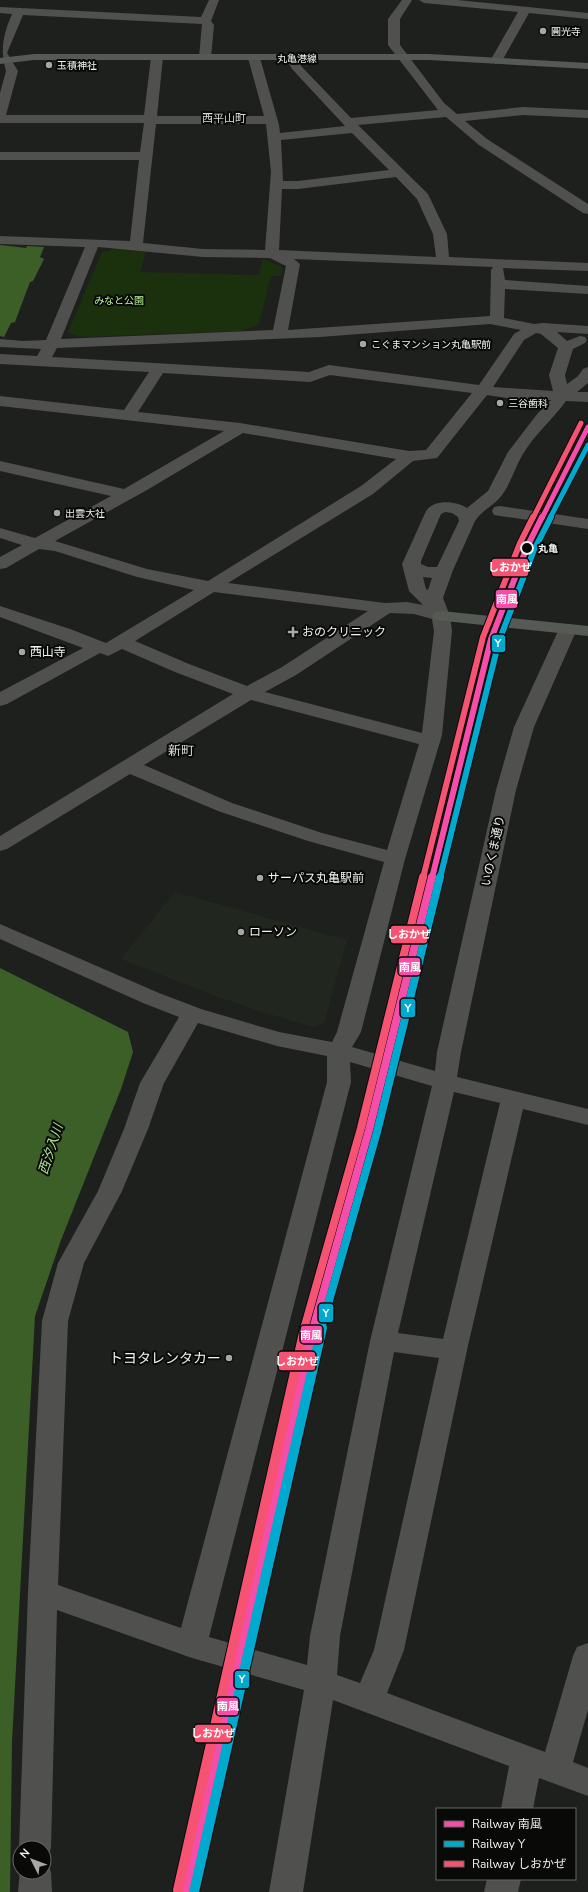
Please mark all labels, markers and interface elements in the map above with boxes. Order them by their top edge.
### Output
place label: 圓光寺 [551,25,581,39]
marker: 圓光寺 [538,26,548,36]
street label: 丸亀港線 [277,52,317,66]
place label: 玉積神社 [57,59,97,73]
marker: 玉積神社 [44,60,54,70]
district label: 西平山町 [202,111,246,126]
park label: みなと公園 [94,294,144,308]
place label: こぐまマンション丸亀駅前 [371,338,491,352]
marker: こぐまマンション丸亀駅前 [358,339,368,349]
place label: 三谷歯科 [508,397,548,411]
marker: 三谷歯科 [495,398,505,408]
place label: 出雲大社 [65,507,105,521]
marker: 出雲大社 [52,508,62,518]
marker: 丸亀 [520,541,534,555]
place label: 丸亀 [538,542,558,556]
line badge: しおかぜ [491,558,529,577]
text: しおかぜ [488,560,532,575]
line badge: 南風 [495,589,518,609]
text: 南風 [496,592,518,607]
place label: おのクリニック [302,624,386,640]
marker: おのクリニック [287,626,299,638]
line badge: Y [491,634,506,653]
text: Y [494,636,503,651]
place label: 西山寺 [30,644,66,660]
marker: 西山寺 [17,647,27,657]
district label: 新町 [168,742,194,760]
street label: いのくま通り [478,814,508,888]
place label: サーパス丸亀駅前 [268,870,364,886]
marker: サーパス丸亀駅前 [255,873,265,883]
place label: ローソン [249,924,297,940]
line badge: しおかぜ [390,925,428,944]
marker: ローソン [236,927,246,937]
text: しおかぜ [387,927,431,942]
line badge: 南風 [398,957,421,976]
text: 南風 [399,960,421,975]
line badge: Y [400,998,416,1018]
text: Y [404,1001,413,1016]
water label: 西汐入川 [34,1120,68,1177]
line badge: Y [318,1303,334,1323]
text: Y [322,1306,331,1321]
line badge: 南風 [300,1325,323,1344]
text: 南風 [300,1328,322,1343]
place label: トヨタレンタカー [109,1349,221,1368]
line badge: しおかぜ [278,1351,316,1371]
marker: トヨタレンタカー [224,1353,234,1363]
text: しおかぜ [275,1354,319,1369]
line badge: Y [234,1670,250,1689]
text: Y [238,1672,247,1687]
line badge: 南風 [216,1697,239,1716]
text: 南風 [217,1699,239,1714]
line badge: しおかぜ [194,1724,232,1743]
text: しおかぜ [191,1726,235,1741]
legend [436,1808,576,1880]
text: Railway 南風 [472,1816,542,1832]
text: Railway Y [472,1836,526,1852]
north arrow [12,1840,52,1880]
text: N [17,1846,33,1862]
text: Railway しおかぜ [472,1856,566,1872]

